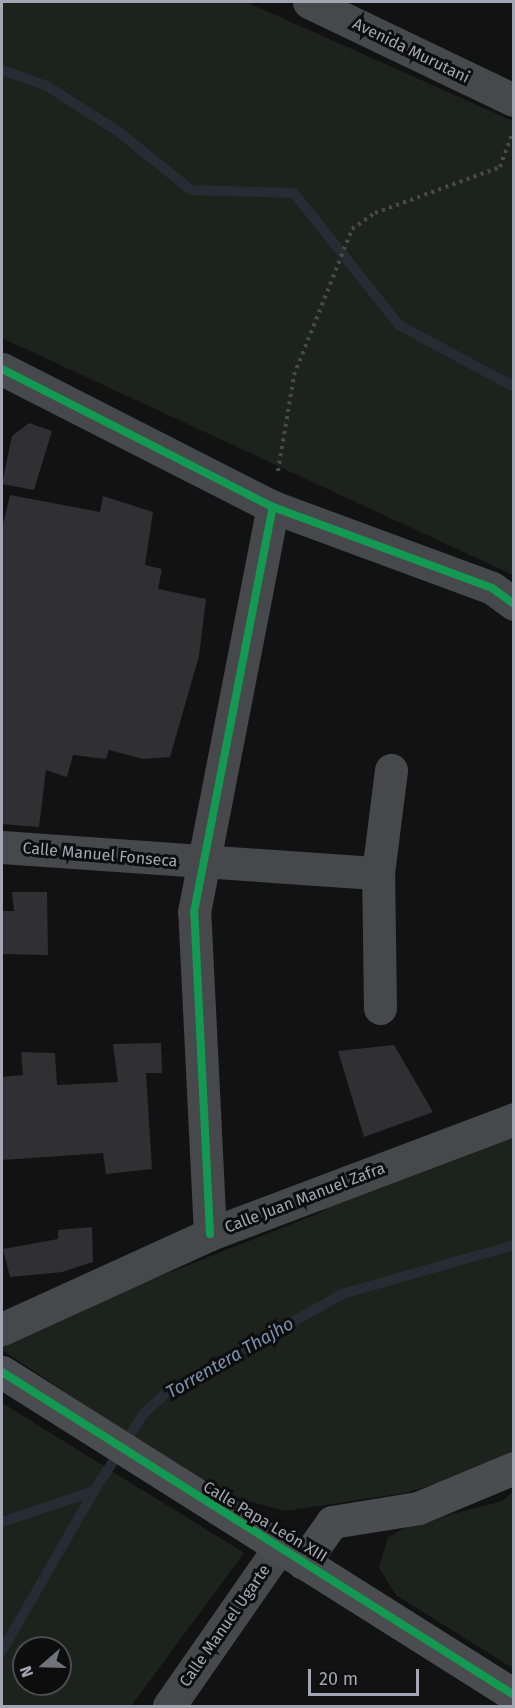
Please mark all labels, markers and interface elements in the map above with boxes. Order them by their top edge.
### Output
street label: Avenida Murutani [349,14,473,88]
street label: Calle Manuel Fonseca [22,839,178,871]
street label: Calle Juan Manuel Zafra [222,1159,388,1237]
water label: Torrentera Thajho [162,1313,298,1403]
street label: Calle Papa León XIII [200,1477,330,1567]
street label: Calle Manuel Ugarte [176,1561,274,1691]
north arrow [12,1636,72,1696]
scale bar [311,1657,422,1695]
text: N [16,1663,37,1680]
text: 20 m [319,1668,358,1690]

